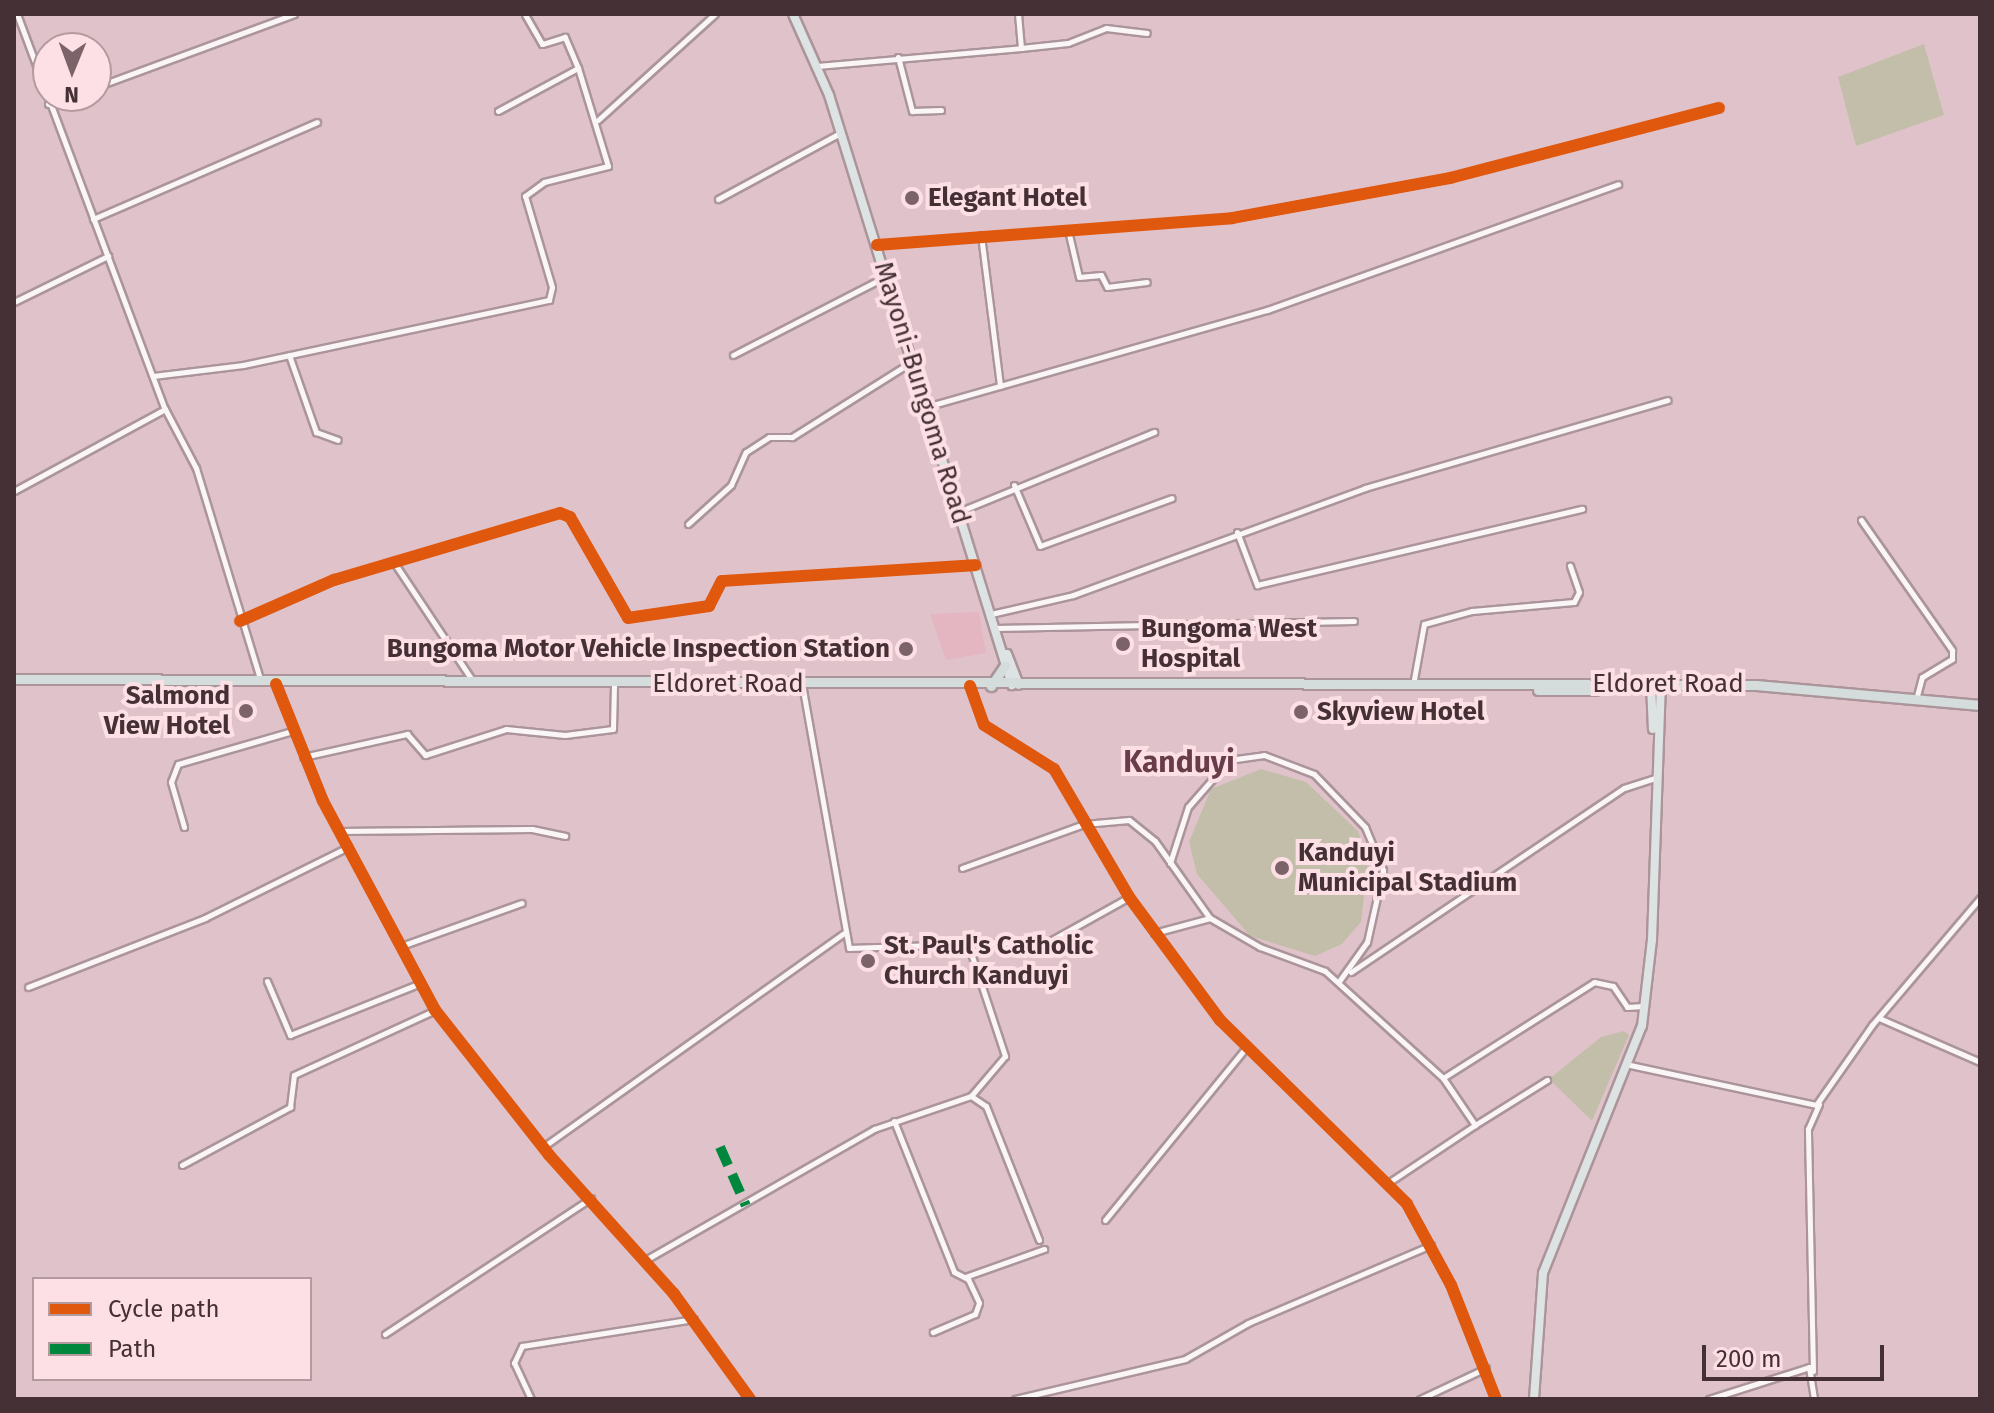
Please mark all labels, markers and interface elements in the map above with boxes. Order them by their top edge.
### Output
north arrow [32,32,112,112]
text: N [64,81,79,108]
place label: Elegant Hotel [928,182,1087,214]
marker: Elegant Hotel [903,189,921,207]
street label: Mayoni-Bungoma Road [867,258,977,528]
place label: Bungoma West Hospital [1141,613,1317,674]
place label: Bungoma Motor Vehicle Inspection Station [387,633,890,665]
marker: Bungoma West Hospital [1112,633,1134,655]
marker: Bungoma Motor Vehicle Inspection Station [897,640,915,658]
street label: Eldoret Road [652,668,804,700]
street label: Eldoret Road [1592,668,1744,700]
place label: Salmond View Hotel [104,680,230,742]
place label: Skyview Hotel [1317,696,1484,728]
marker: Salmond View Hotel [237,702,255,720]
marker: Skyview Hotel [1292,703,1310,721]
district label: Kanduyi [1123,744,1235,780]
place label: Kanduyi Municipal Stadium [1298,837,1517,898]
marker: Kanduyi Municipal Stadium [1273,859,1291,877]
place label: St. Paul's Catholic Church Kanduyi [884,930,1094,992]
marker: St. Paul's Catholic Church Kanduyi [859,952,877,970]
legend [32,1277,312,1381]
text: Cycle path [108,1295,220,1323]
scale bar [1706,1329,1888,1379]
text: Path [108,1335,156,1363]
text: 200 m [1716,1345,1782,1373]

